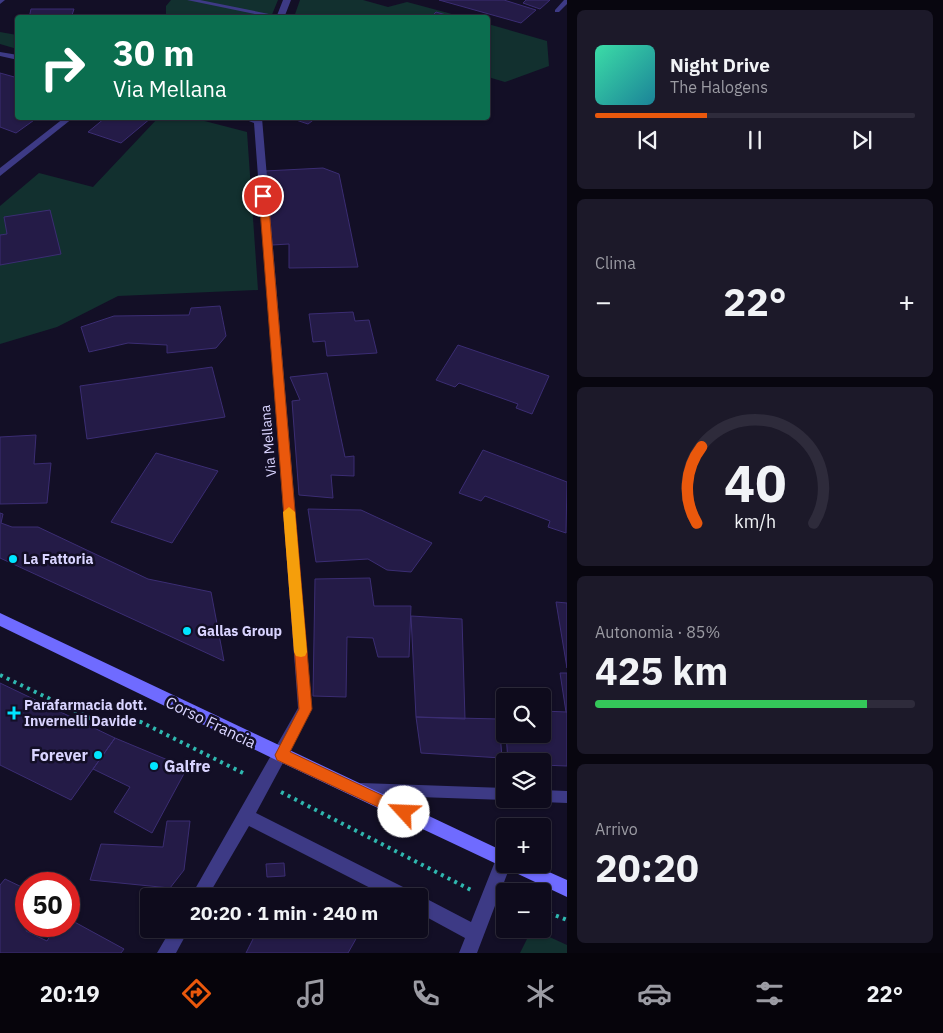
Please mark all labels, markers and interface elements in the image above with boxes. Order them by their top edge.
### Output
text: 30 m [113,30,195,76]
icon: right [30,35,95,100]
text: Night Drive [670,53,770,77]
text: Via Mellana [113,74,227,103]
text: The Halogens [670,77,768,97]
icon: previous [634,126,662,154]
icon: pause [741,126,769,154]
icon: next [848,126,876,154]
pin [242,175,284,217]
icon: arrive [249,182,277,210]
text: Clima [595,253,636,273]
text: 22° [723,277,787,326]
text: − [595,283,612,320]
text: + [898,283,915,320]
street label: Via Mellana [256,404,280,478]
text: 40 [724,449,786,516]
text: km/h [734,510,776,533]
place label: La Fattoria [23,550,93,568]
marker: La Fattoria [7,553,19,565]
place label: Gallas Group [197,622,282,640]
text: Autonomia · 85% [595,622,720,642]
marker: Gallas Group [181,625,193,637]
text: 425 km [595,646,728,695]
map controls [496,688,551,938]
button: search [496,688,551,743]
street label: Corso Francia [163,692,260,753]
place label: Parafarmacia dott. Invernelli Davide [24,696,147,730]
marker: Parafarmacia dott. Invernelli Davide [8,707,20,719]
place label: Forever [31,745,89,765]
marker: Forever [92,749,104,761]
button: layers [496,753,551,808]
place label: Galfre [164,756,211,776]
marker: Galfre [148,760,160,772]
position arrow [377,785,429,837]
button: + [496,818,551,873]
text: Arrivo [595,819,638,839]
text: 20:20 [595,843,699,892]
speed limit sign: 50 [15,872,80,937]
button: − [496,883,551,938]
text: 20:20 · 1 min · 240 m [190,901,378,925]
icon: directions [179,976,214,1011]
icon: music [294,976,329,1011]
icon: phone [408,976,443,1011]
icon: climate [523,976,558,1011]
icon: car [637,976,672,1011]
icon: filters [752,976,787,1011]
text: 20:19 [40,979,100,1008]
text: 22° [866,979,903,1008]

